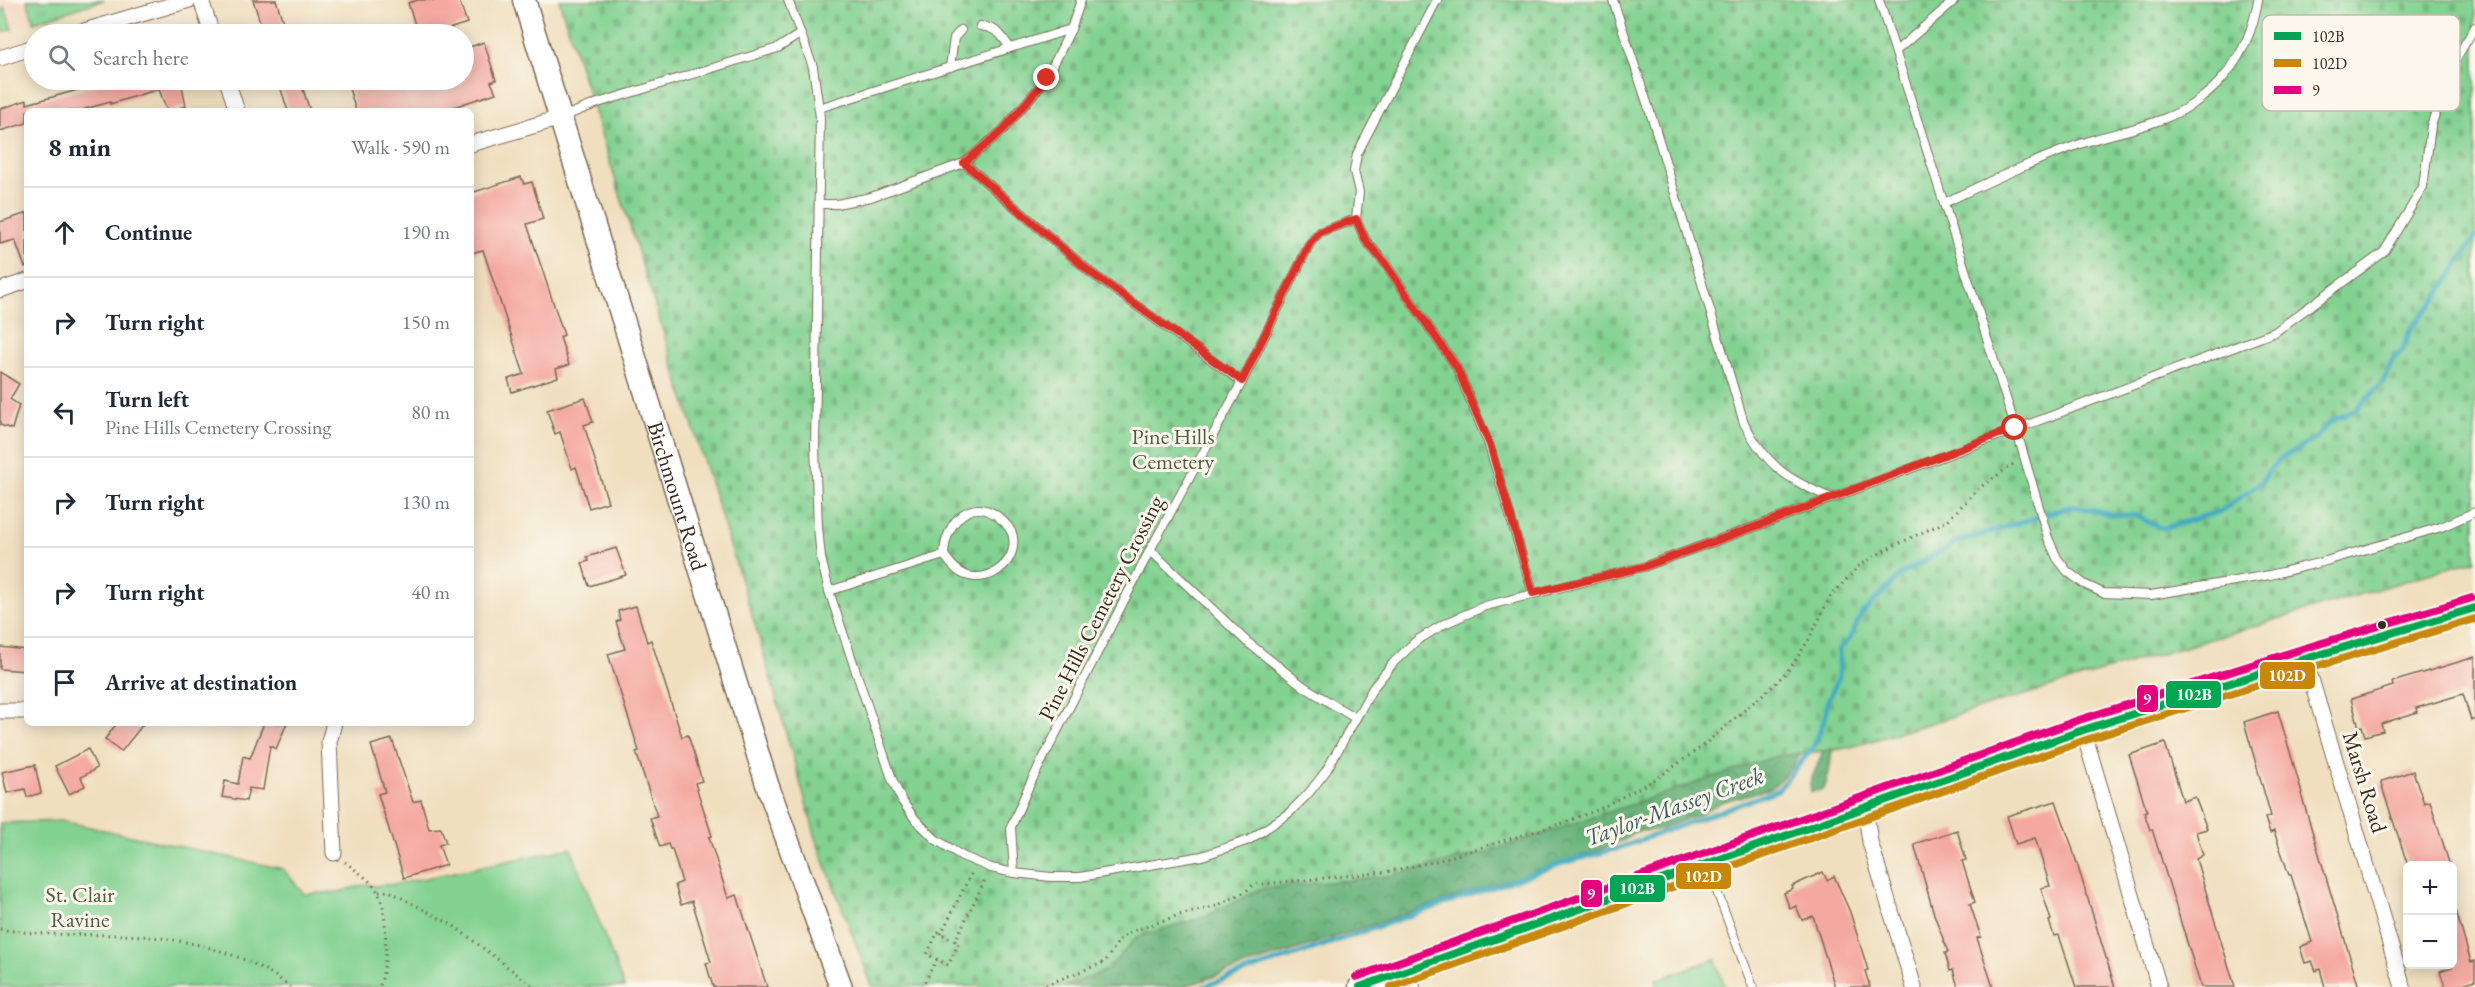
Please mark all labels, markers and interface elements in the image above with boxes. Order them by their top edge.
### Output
legend [2262,15,2460,111]
search box [24,24,474,90]
text: 102B [2312,26,2344,47]
icon: search [45,41,78,74]
text: Search here [93,43,188,72]
text: 102D [2312,53,2347,74]
route end [1033,64,1059,90]
text: 9 [2312,80,2320,101]
text: 8 min [48,130,111,164]
text: Walk · 590 m [351,134,450,160]
icon: ahead [48,216,81,249]
text: Continue [105,218,192,247]
text: 190 m [402,219,450,245]
icon: right [48,306,81,339]
text: Turn right [105,308,204,337]
text: 150 m [402,309,450,335]
text: Turn left [105,385,189,414]
icon: left [48,396,81,429]
text: 80 m [411,399,450,425]
text: Pine Hills Cemetery Crossing [105,414,331,440]
route start [2001,414,2027,440]
street label: Birchmount Road [641,418,715,575]
park label: Pine Hills Cemetery [1131,422,1215,476]
icon: right [48,486,81,519]
text: Turn right [105,488,204,517]
text: 130 m [402,489,450,515]
street label: Pine Hills Cemetery Crossing [1032,490,1171,725]
icon: right [48,576,81,609]
text: Turn right [105,578,204,607]
text: 40 m [411,579,450,605]
unlabelled marker [2376,619,2388,631]
line badge: 102D [2259,661,2316,690]
text: 102D [2268,665,2306,686]
icon: arrive [48,666,81,699]
text: Arrive at destination [105,668,297,697]
line badge: 102B [2165,680,2222,709]
line badge: 9 [2136,684,2159,713]
text: 102B [2176,684,2212,705]
text: 9 [2143,688,2152,709]
street label: Marsh Road [2336,728,2394,837]
water label: Taylor-Massey Creek [1580,759,1768,853]
map controls [2403,861,2457,969]
button: + [2403,861,2457,915]
line badge: 102D [1675,862,1732,890]
text: 102D [1684,866,1722,887]
line badge: 102B [1609,874,1666,903]
text: 102B [1619,878,1655,899]
line badge: 9 [1580,879,1603,908]
park label: St. Clair Ravine [45,880,115,934]
text: 9 [1587,883,1596,904]
button: − [2403,915,2457,969]

